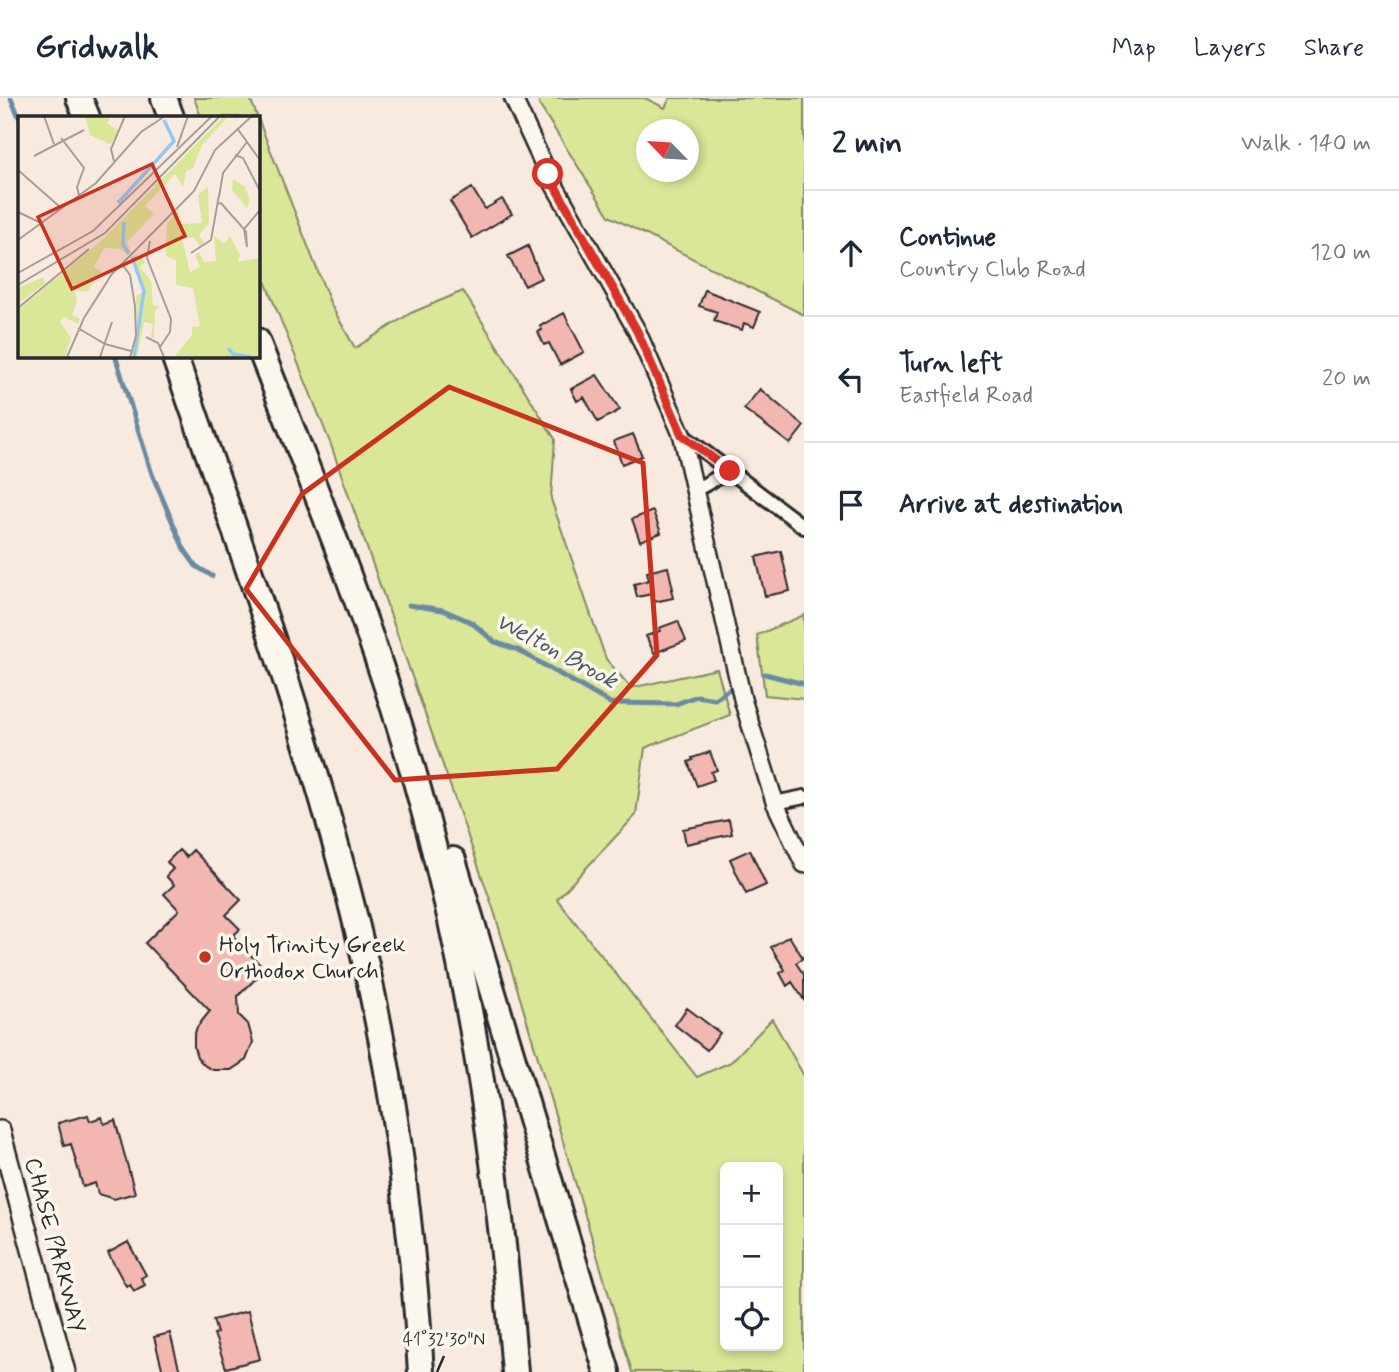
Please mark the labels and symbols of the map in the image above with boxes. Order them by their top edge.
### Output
inset map [18,116,259,357]
north arrow [636,119,699,182]
route start [532,158,563,189]
route end [714,455,745,486]
water label: Welton Brook [490,606,624,697]
place label: Holy Trinity Greek Orthodox Church [219,931,406,987]
marker: Holy Trinity Greek Orthodox Church [197,949,213,965]
street label: CHASE PARKWAY [16,1155,92,1337]
text: 41°32'30"N [403,1328,485,1352]

